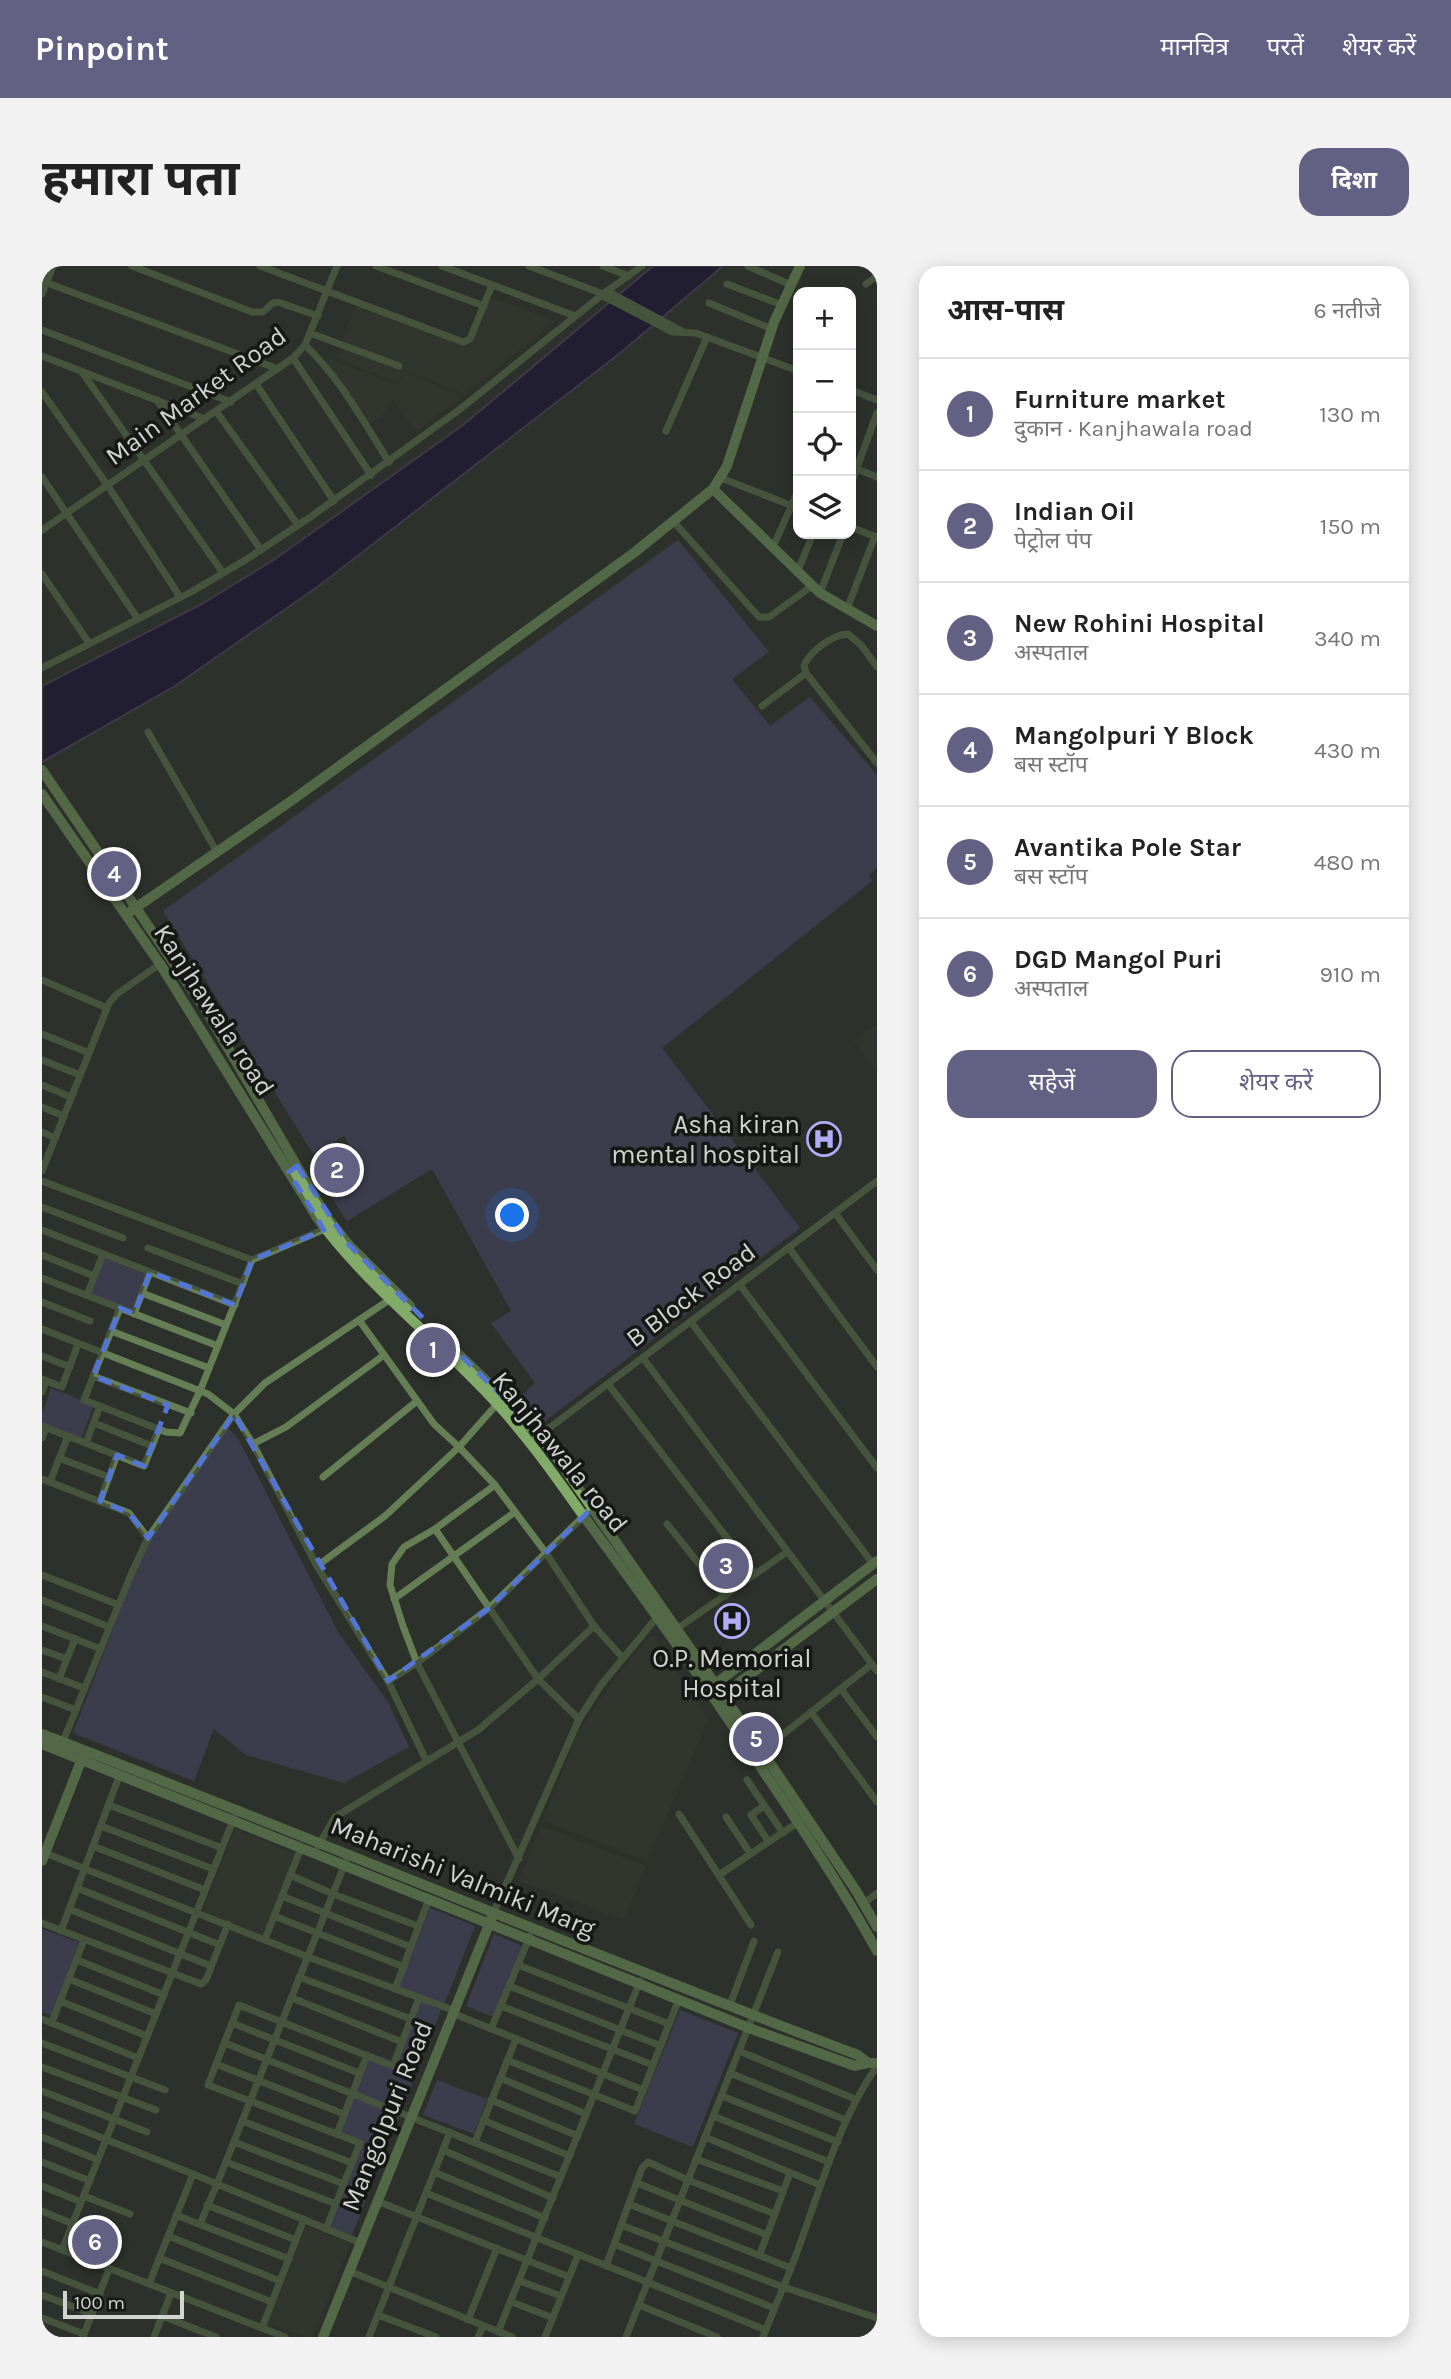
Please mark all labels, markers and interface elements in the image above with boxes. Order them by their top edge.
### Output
text: Pinpoint [35,30,169,68]
text: मानचित्र [1160,33,1229,61]
text: परतें [1267,33,1304,61]
text: शेयर करें [1342,33,1416,61]
button: दिशा [1299,148,1409,216]
text: हमारा पता [42,150,239,207]
map controls [793,287,856,539]
button: + [793,287,856,350]
text: आस-पास [947,292,1064,328]
text: 6 नतीजे [1313,297,1381,324]
street label: Main Market Road [100,320,292,472]
button: − [793,350,856,413]
text: Furniture market [1014,384,1225,415]
text: 1 [966,401,974,428]
text: 130 m [1319,401,1381,428]
button: locate [793,413,856,476]
text: दुकान · Kanjhawala road [1014,415,1253,442]
button: layers [793,476,856,539]
text: Indian Oil [1014,496,1135,527]
text: 2 [963,513,977,540]
text: 150 m [1320,513,1381,540]
text: पेट्रोल पंप [1014,527,1092,554]
text: New Rohini Hospital [1014,608,1265,639]
text: 3 [963,625,977,652]
text: 340 m [1314,625,1381,652]
text: अस्पताल [1014,639,1088,666]
text: Mangolpuri Y Block [1014,720,1254,751]
text: 4 [963,737,977,764]
text: 430 m [1314,737,1381,764]
text: बस स्टॉप [1014,751,1088,778]
text: Avantika Pole Star [1014,832,1241,863]
pin: 4 [91,848,137,900]
text: 5 [963,849,977,876]
text: 480 m [1313,849,1381,876]
text: बस स्टॉप [1014,863,1088,890]
street label: Kanjhawala road [147,918,281,1102]
text: DGD Mangol Puri [1014,944,1223,975]
text: 6 [963,961,977,988]
text: 910 m [1319,961,1381,988]
text: अस्पताल [1014,975,1088,1002]
button: सहेजें [947,1050,1157,1118]
button: शेयर करें [1171,1050,1381,1118]
place label: Asha kiran mental hospital [611,1109,800,1170]
hospital icon: Asha kiran mental hospital [805,1120,843,1158]
pin: 2 [314,1144,360,1196]
your location [495,1198,529,1232]
street label: B Block Road [620,1236,762,1354]
pin: 1 [410,1324,456,1376]
street label: Kanjhawala road [486,1365,634,1539]
pin: 3 [703,1540,749,1592]
hospital icon: O.P. Memorial Hospital [713,1602,751,1640]
place label: O.P. Memorial Hospital [652,1643,812,1704]
pin: 5 [733,1713,779,1765]
street label: Maharishi Valmiki Marg [326,1810,600,1944]
street label: Mangolpuri Road [335,2016,439,2216]
pin: 6 [72,2216,118,2268]
scale bar [63,2288,184,2320]
text: 100 m [74,2292,125,2314]

